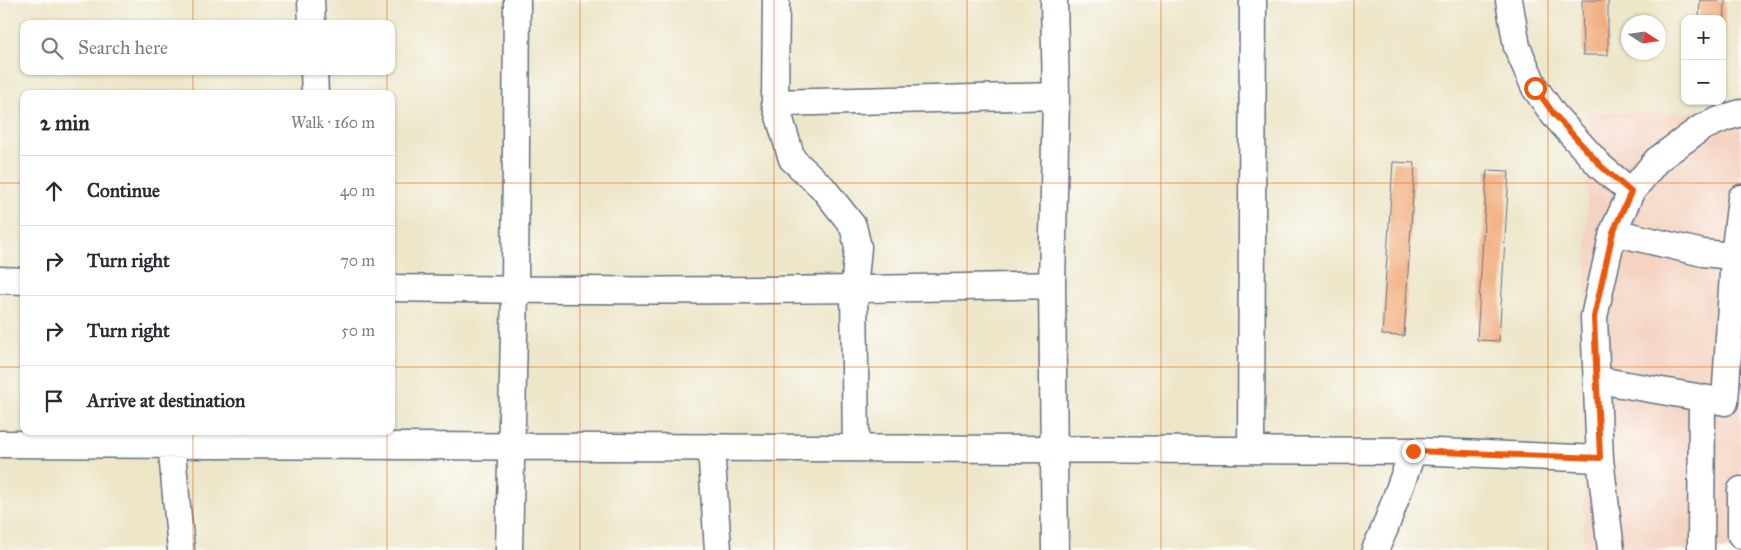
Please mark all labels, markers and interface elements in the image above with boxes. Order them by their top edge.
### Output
north arrow [1621,15,1666,60]
map controls [1681,15,1726,105]
button: + [1681,15,1726,60]
search box [20,20,395,75]
icon: search [38,34,66,62]
text: Search here [78,36,168,59]
button: − [1681,60,1726,105]
route start [1524,77,1547,100]
text: 2 min [40,110,90,136]
text: Walk · 160 m [291,113,375,132]
icon: ahead [40,177,68,205]
text: Continue [87,179,160,202]
text: 40 m [340,181,375,200]
icon: right [40,247,68,275]
text: Turn right [87,249,170,272]
text: 70 m [340,251,375,270]
icon: right [40,317,68,345]
text: Turn right [87,319,170,342]
text: 50 m [341,321,375,340]
icon: arrive [40,387,68,415]
text: Arrive at destination [87,389,245,412]
route end [1402,440,1425,463]

